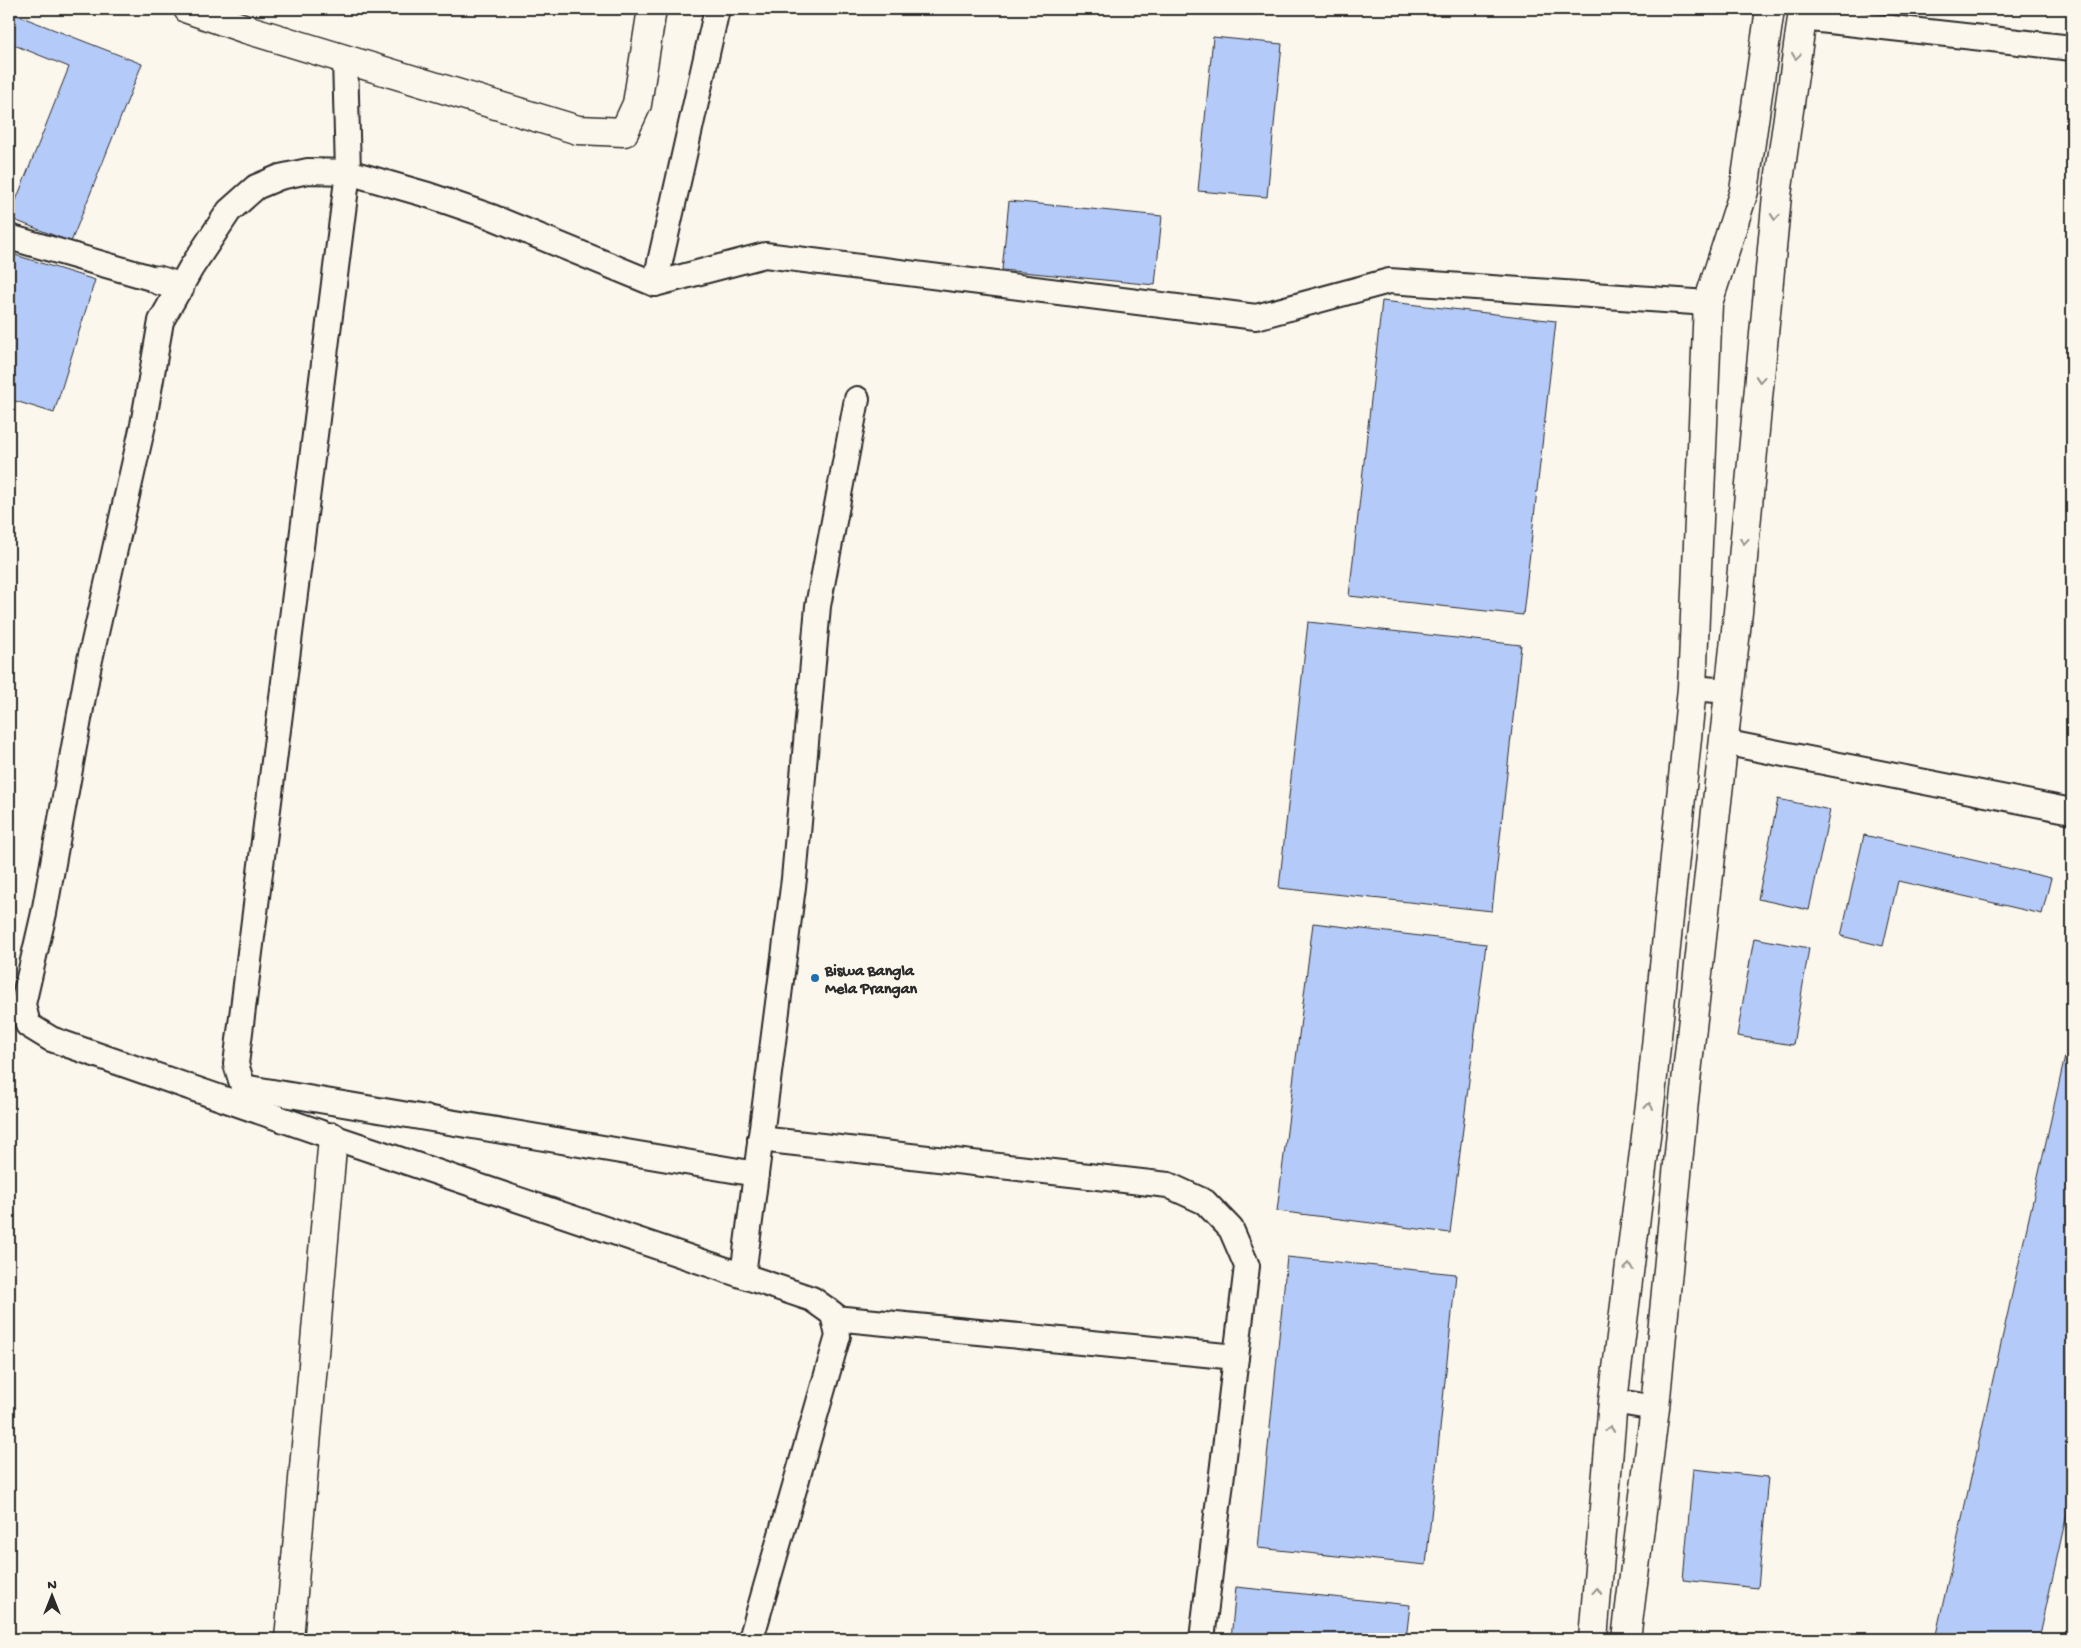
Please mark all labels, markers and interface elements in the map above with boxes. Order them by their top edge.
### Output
one-way arrow [1792,52,1802,61]
one-way arrow [1770,214,1781,222]
one-way arrow [1754,376,1765,384]
one-way arrow [1739,537,1750,545]
place label: Biswa Bangla Mela Prangan [824,963,918,1000]
marker: Biswa Bangla Mela Prangan [809,972,821,984]
one-way arrow [1643,1102,1654,1110]
one-way arrow [1623,1263,1634,1271]
one-way arrow [1605,1424,1616,1432]
north arrow [28,1570,78,1620]
text: N [47,1577,57,1594]
one-way arrow [1591,1586,1602,1594]

